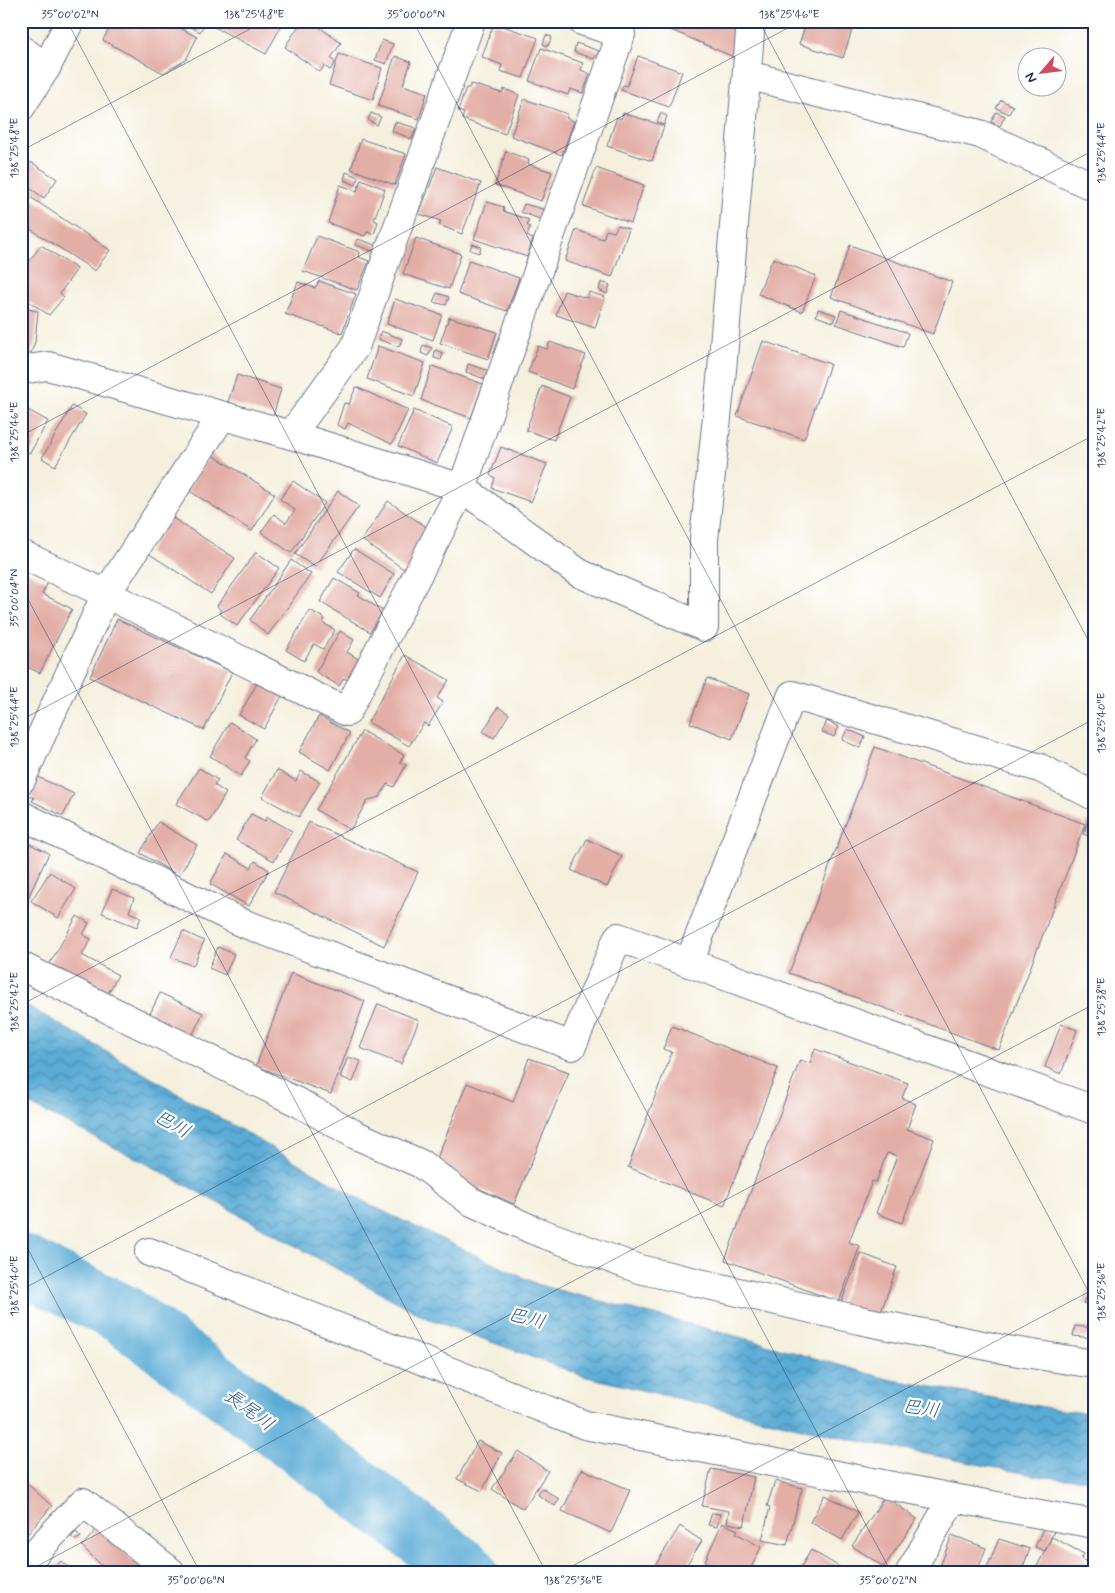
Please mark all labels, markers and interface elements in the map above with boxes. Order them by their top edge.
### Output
text: 35°00'02"N [41,7,99,23]
text: 138°25'48"E [224,7,284,23]
text: 35°00'00"N [387,7,445,23]
text: 138°25'46"E [759,7,819,23]
north arrow [1018,48,1068,98]
text: N [1021,69,1042,86]
text: 138°25'48"E [7,118,23,178]
text: 138°25'44"E [1094,122,1110,184]
text: 138°25'46"E [7,402,23,462]
text: 138°25'42"E [1094,408,1110,468]
text: 35°00'04"N [7,569,23,627]
text: 138°25'44"E [7,686,23,748]
text: 138°25'40"E [1094,692,1110,754]
text: 138°25'42"E [7,972,23,1032]
text: 138°25'38"E [1094,977,1110,1037]
water label: 巴川 [150,1104,195,1145]
text: 138°25'40"E [7,1255,23,1317]
text: 138°25'36"E [1094,1262,1110,1322]
water label: 巴川 [505,1301,548,1335]
water label: 長尾川 [219,1383,279,1437]
water label: 巴川 [900,1393,941,1424]
text: 35°00'06"N [167,1573,225,1589]
text: 138°25'36"E [543,1573,603,1589]
text: 35°00'02"N [859,1573,917,1589]

